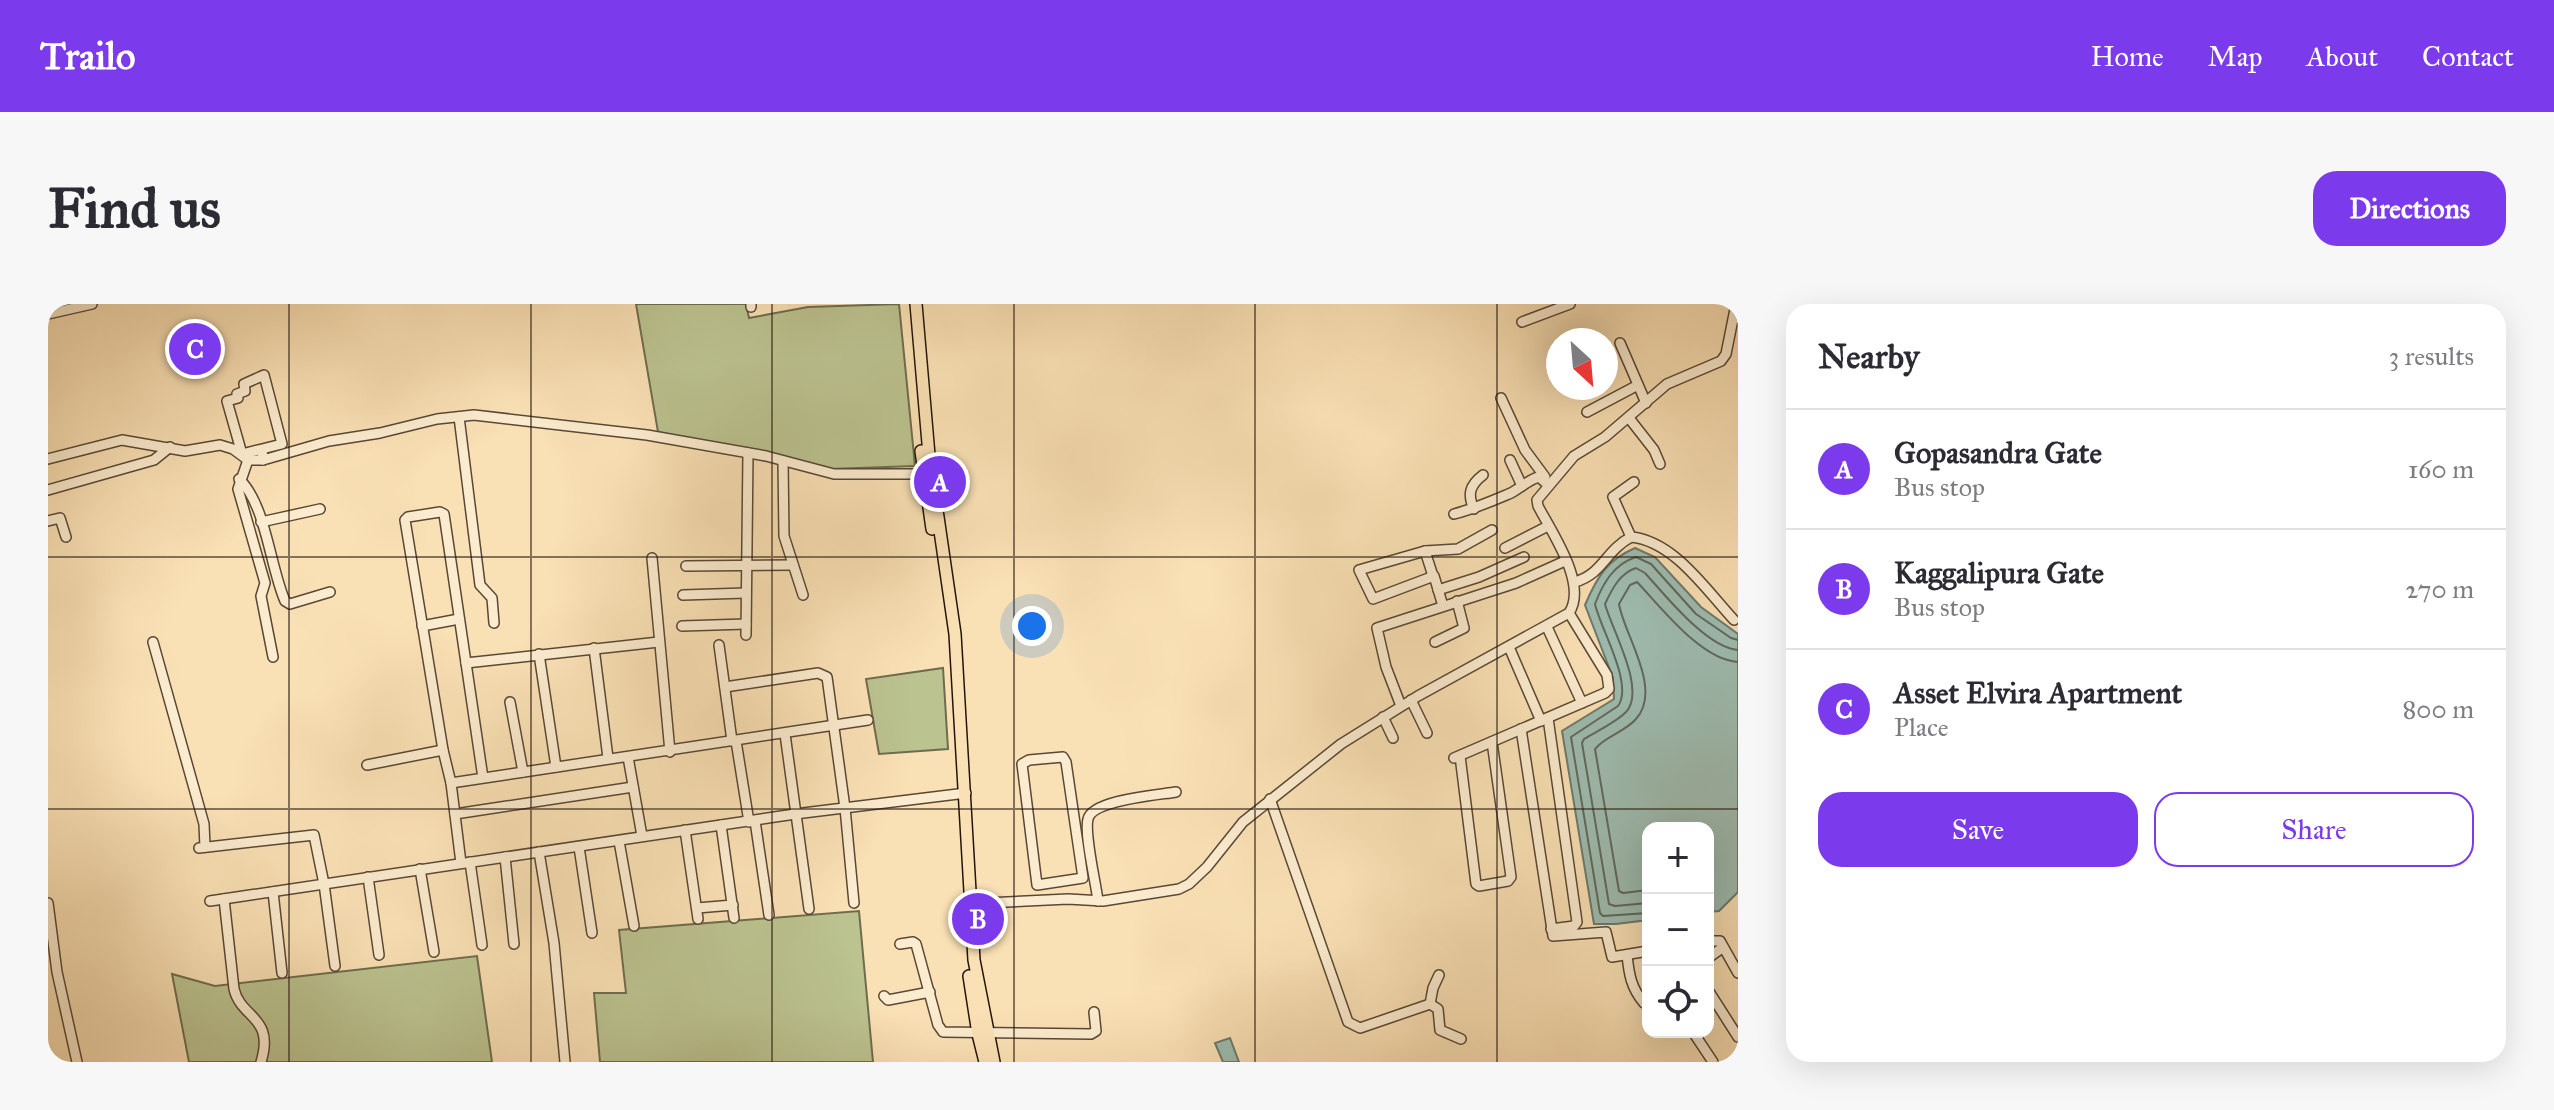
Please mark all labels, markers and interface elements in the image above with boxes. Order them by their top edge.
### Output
text: Trailo [40,33,135,79]
text: Home [2091,39,2164,74]
text: Map [2208,39,2262,74]
text: About [2306,39,2378,74]
text: Contact [2422,39,2514,74]
button: Directions [2313,171,2506,246]
text: Find us [48,174,221,242]
pin: C [169,319,221,379]
north arrow [1546,328,1618,400]
text: Nearby [1818,336,1920,377]
text: 3 results [2389,340,2474,372]
text: Gopasandra Gate [1894,435,2102,471]
pin: A [914,452,966,512]
text: A [1835,453,1853,485]
text: 160 m [2408,453,2474,485]
text: Bus stop [1894,471,1985,503]
text: Kaggalipura Gate [1894,555,2104,591]
text: B [1835,573,1853,605]
text: 270 m [2405,573,2474,605]
text: Bus stop [1894,591,1985,623]
your location [1012,606,1052,646]
text: Asset Elvira Apartment [1894,675,2182,711]
text: C [1835,693,1853,725]
text: 800 m [2402,693,2474,725]
text: Place [1894,711,1949,743]
button: Save [1818,792,2138,867]
button: Share [2154,792,2474,867]
map controls [1642,822,1714,1038]
button: + [1642,822,1714,894]
pin: B [952,889,1004,949]
button: − [1642,894,1714,966]
button: locate [1642,966,1714,1038]

